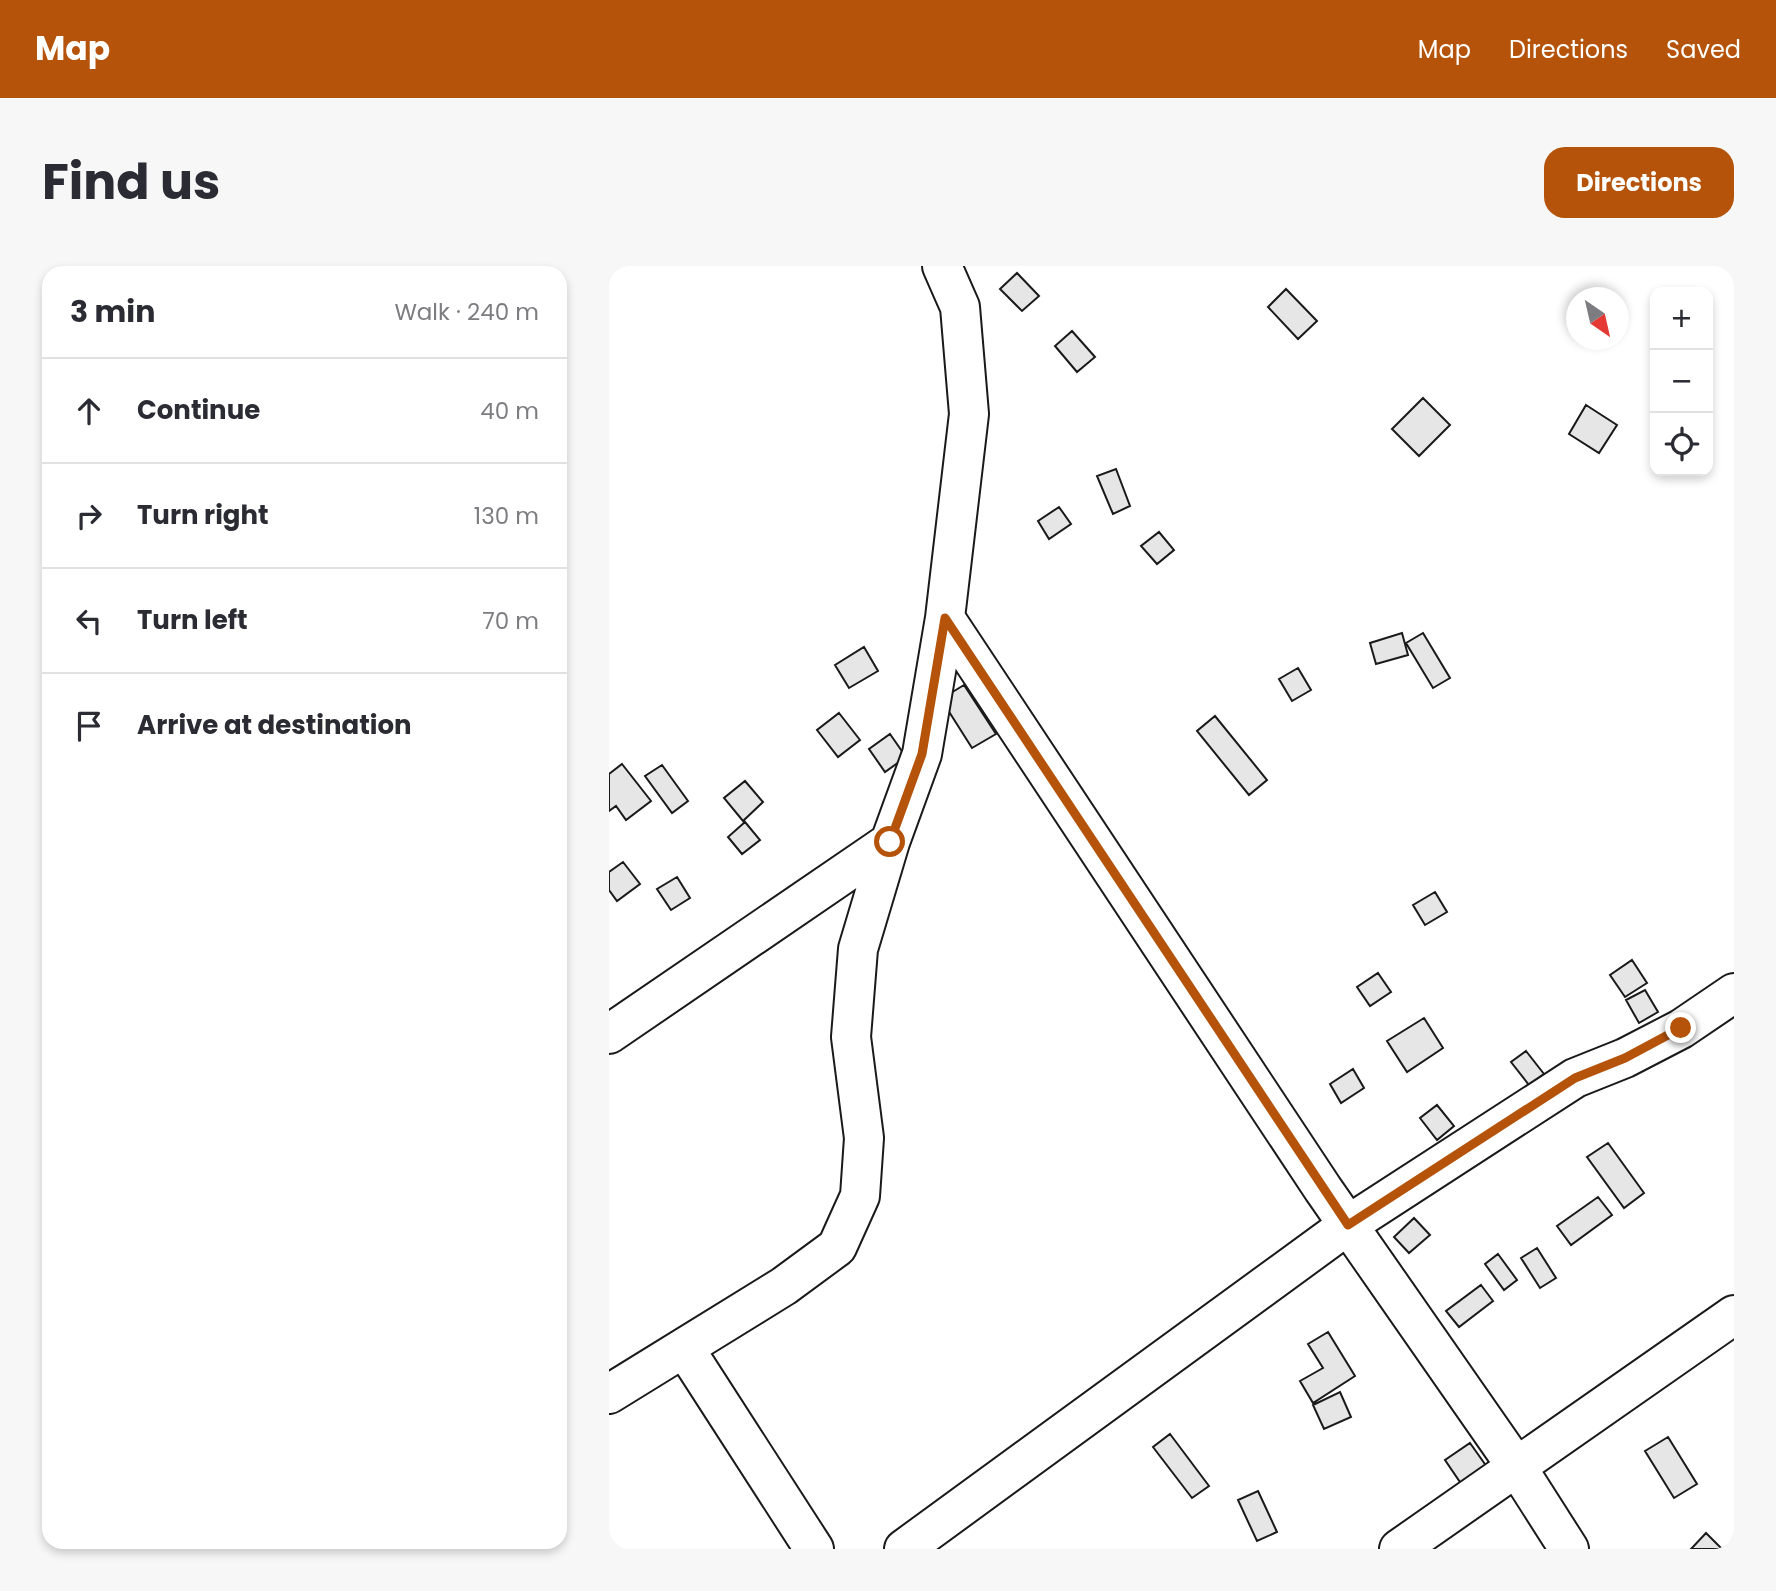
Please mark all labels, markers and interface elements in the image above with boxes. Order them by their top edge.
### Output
text: Map [35,25,110,72]
text: Map [1418,33,1471,66]
text: Directions [1509,33,1628,66]
text: Saved [1666,33,1741,66]
button: Directions [1544,147,1734,218]
text: Find us [42,148,220,216]
north arrow [1566,287,1629,350]
map controls [1650,287,1713,476]
button: + [1650,287,1713,350]
text: 3 min [70,290,155,333]
text: Walk · 240 m [394,296,539,328]
button: − [1650,350,1713,413]
icon: ahead [70,392,108,430]
text: Continue [137,392,260,428]
text: 40 m [480,395,539,427]
button: locate [1650,413,1713,476]
icon: right [70,497,108,535]
text: Turn right [137,497,269,533]
text: 130 m [474,500,539,532]
icon: left [70,602,108,640]
text: Turn left [137,602,248,638]
text: 70 m [482,605,539,637]
icon: arrive [70,707,108,745]
text: Arrive at destination [137,707,412,743]
route start [874,826,905,857]
route end [1665,1012,1696,1043]

